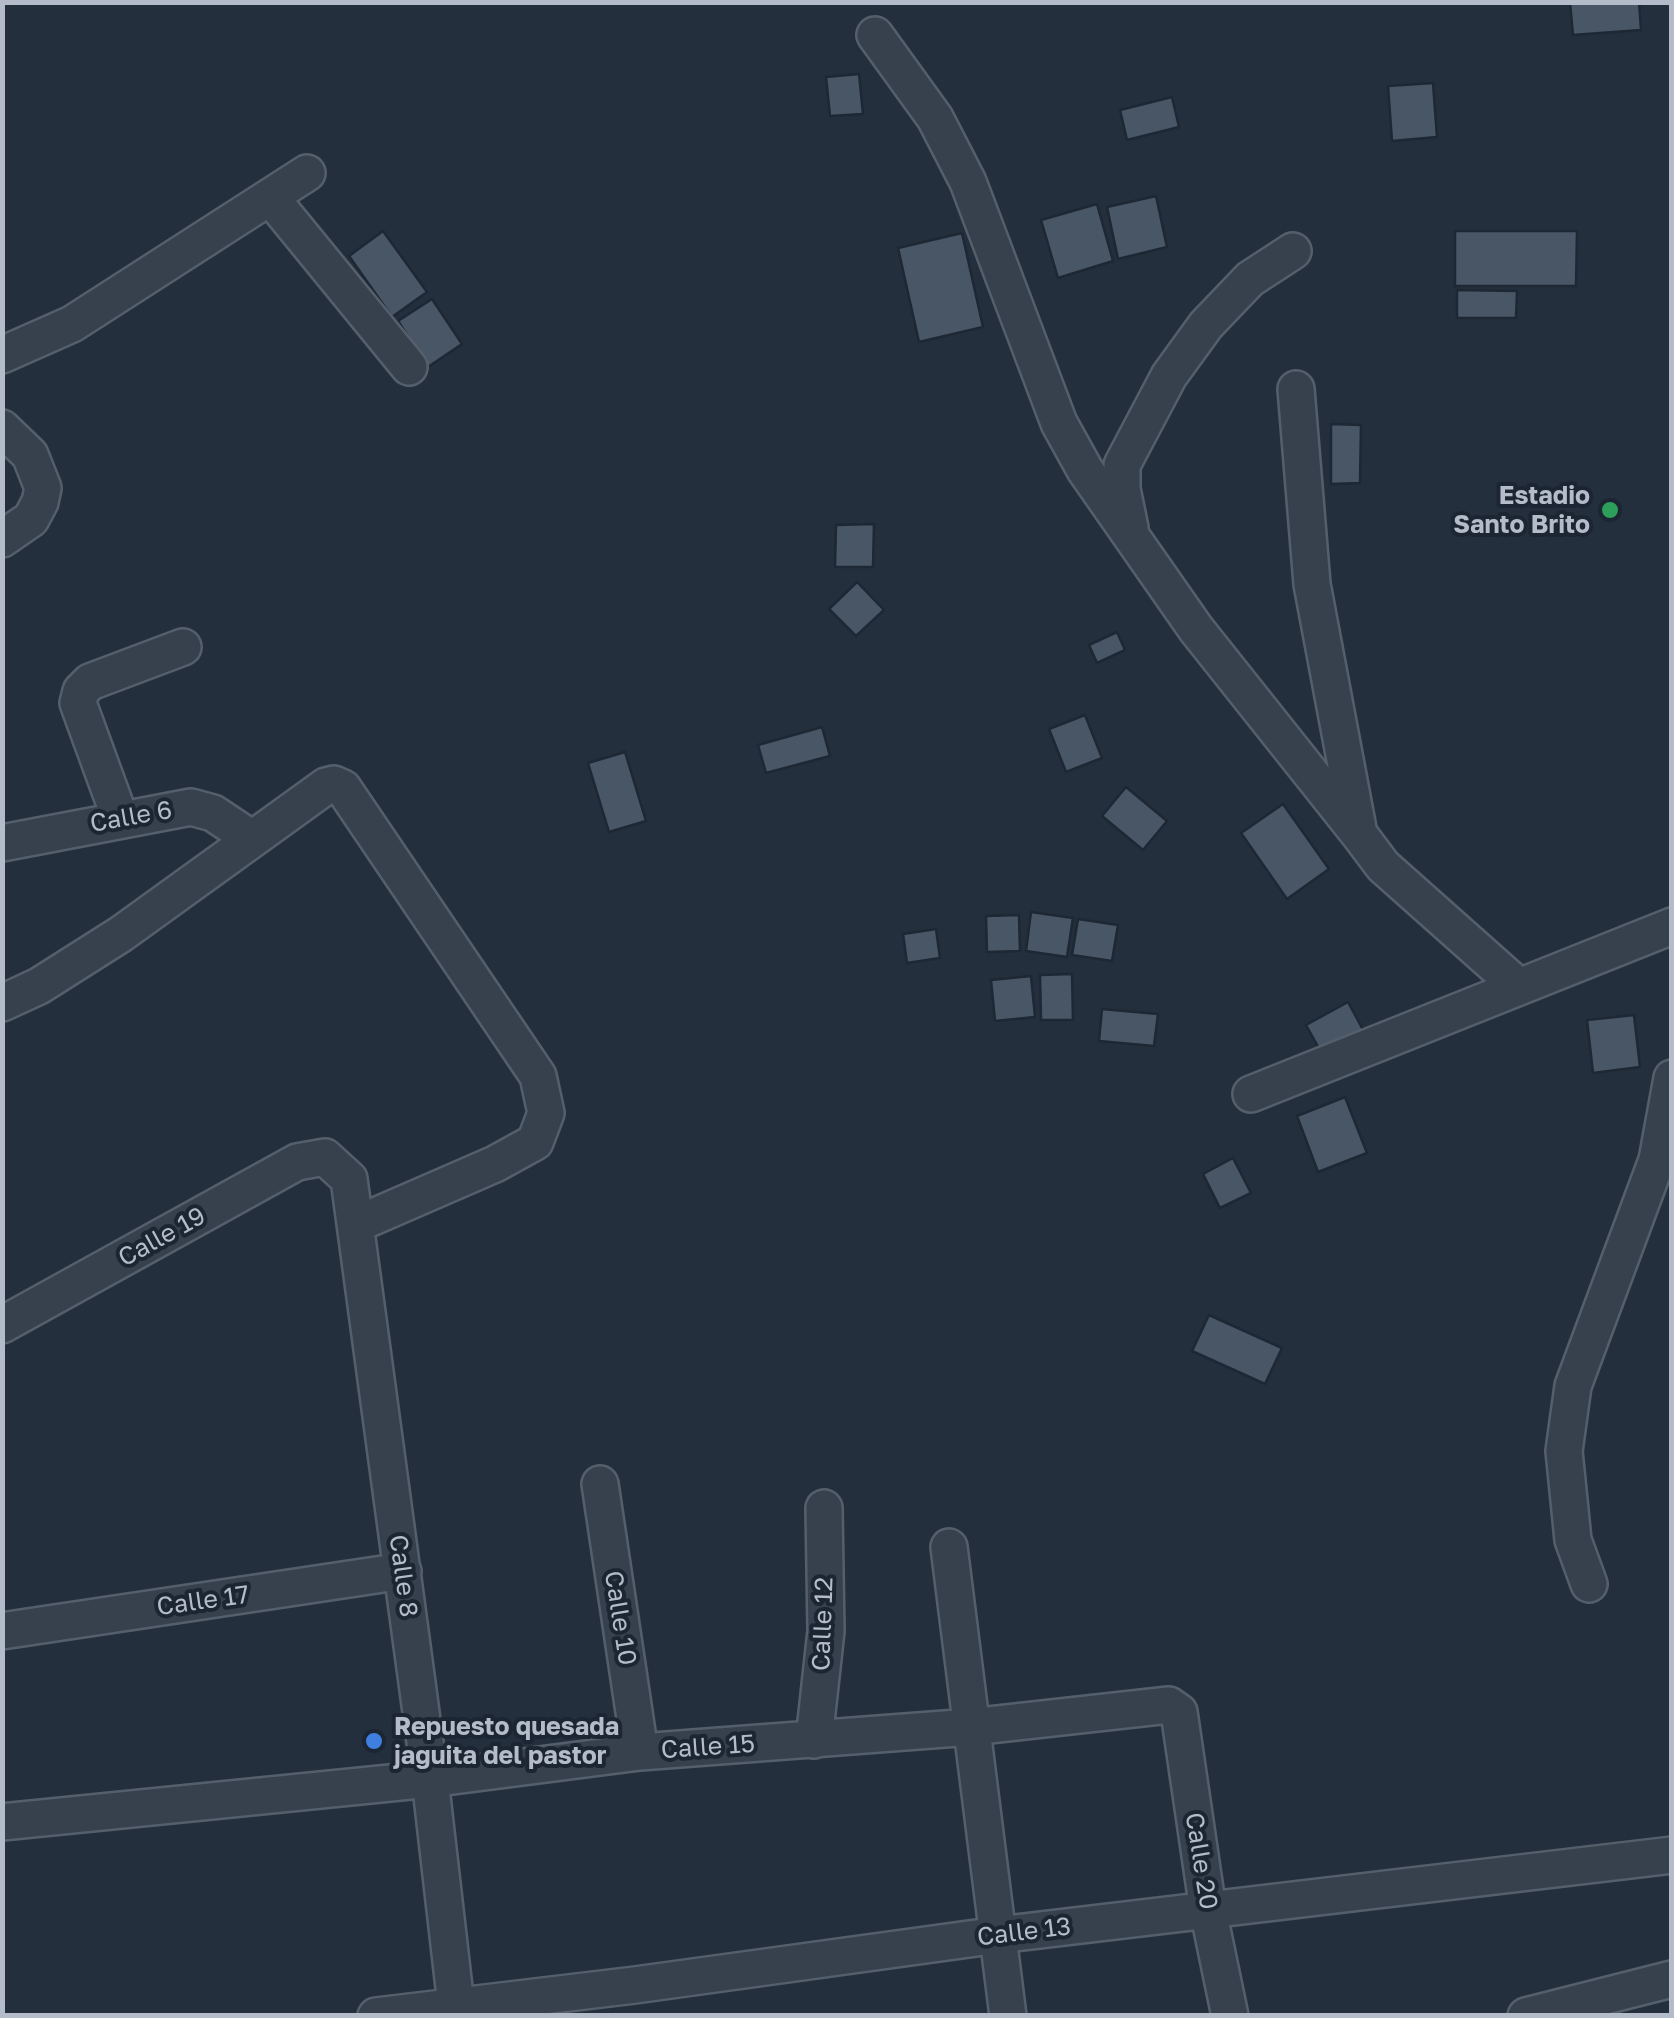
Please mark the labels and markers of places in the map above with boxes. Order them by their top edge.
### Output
place label: Estadio Santo Brito [1453,481,1590,540]
marker: Estadio Santo Brito [1599,499,1621,521]
place label: Repuesto quesada jaguita del pastor [394,1712,619,1771]
marker: Repuesto quesada jaguita del pastor [363,1730,385,1752]

